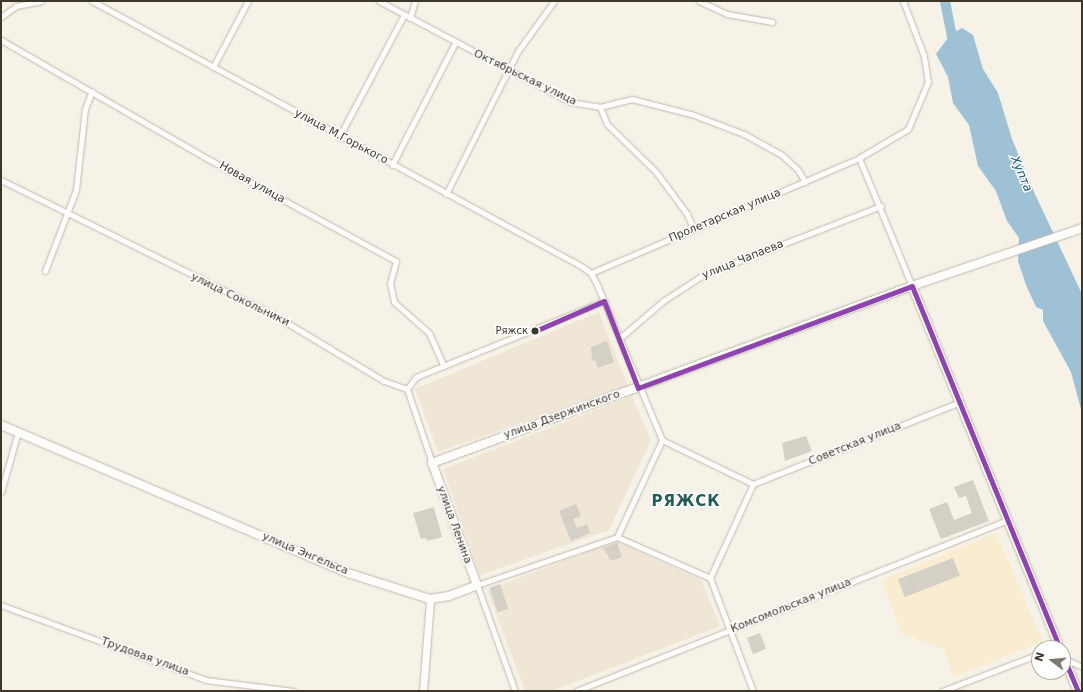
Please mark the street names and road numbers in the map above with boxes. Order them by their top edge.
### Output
street label: Октябрьская улица [471,47,579,109]
street label: улица М.Горького [292,107,390,167]
street label: Новая улица [217,159,287,207]
street label: Пролетарская улица [667,186,783,246]
street label: улица Чапаева [700,238,786,282]
street label: улица Сокольники [189,270,291,330]
street label: улица Дзержинского [502,388,622,442]
street label: Советская улица [807,419,903,469]
street label: улица Ленина [434,484,474,566]
street label: улица Энгельса [260,530,350,578]
street label: Комсомольская улица [729,576,853,636]
street label: Трудовая улица [99,635,191,679]

